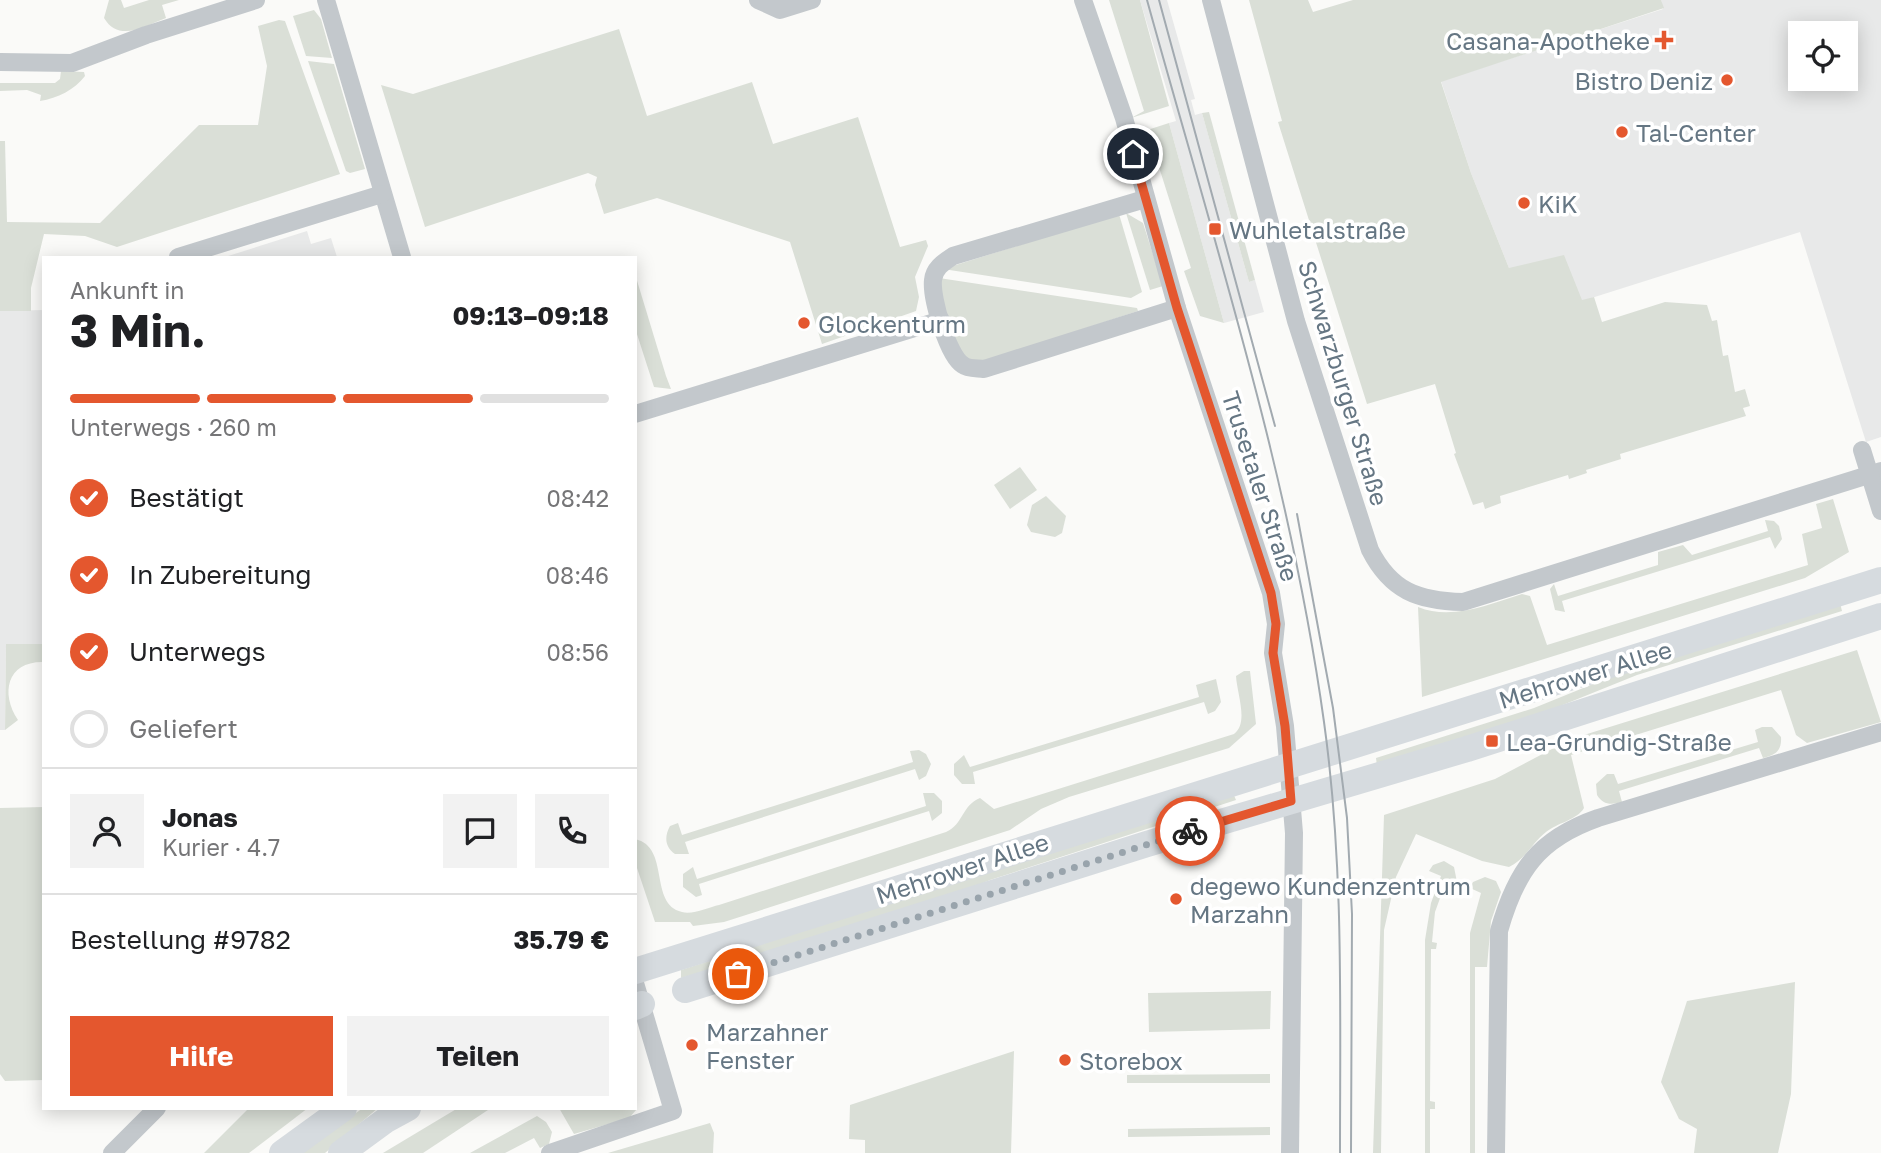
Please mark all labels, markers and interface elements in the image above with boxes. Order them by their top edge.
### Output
map controls [1788,21,1858,91]
button: locate [1788,21,1858,91]
place label: Casana-Apotheke [1446,26,1650,55]
marker: Casana-Apotheke [1656,32,1672,48]
place label: Bistro Deniz [1574,66,1713,95]
marker: Bistro Deniz [1719,72,1735,88]
place label: Tal-Center [1636,118,1756,147]
pin [1103,124,1163,184]
marker: Tal-Center [1614,124,1630,140]
icon: home [1114,135,1152,173]
place label: KiK [1538,189,1578,218]
marker: KiK [1516,195,1532,211]
place label: Wuhletalstraße [1229,215,1406,244]
marker: Wuhletalstraße [1207,221,1223,237]
street label: Schwarzburger Straße [1293,257,1395,509]
text: Ankunft in [70,276,185,304]
text: 09:13–09:18 [452,300,609,331]
text: 3 Min. [70,302,206,357]
place label: Glockenturm [818,309,966,338]
marker: Glockenturm [796,315,812,331]
street label: Trusetaler Straße [1217,387,1305,585]
text: Unterwegs · 260 m [70,413,277,441]
icon: check [70,479,108,517]
text: Bestätigt [129,482,244,513]
text: 08:42 [546,484,609,512]
icon: check [70,556,108,594]
text: In Zubereitung [129,559,312,590]
text: 08:46 [546,561,609,589]
icon: check [70,633,108,671]
street label: Mehrower Allee [1495,634,1675,714]
text: Unterwegs [129,636,266,667]
text: 08:56 [547,638,609,666]
text: Geliefert [129,713,238,744]
place label: Lea-Grundig-Straße [1506,727,1732,756]
marker: Lea-Grundig-Straße [1484,733,1500,749]
button: person [70,794,144,868]
button: chat [443,794,517,868]
button: phone [535,794,609,868]
courier [1155,796,1225,866]
text: Jonas [162,802,238,833]
icon: bike [1171,812,1209,850]
street label: Mehrower Allee [872,826,1052,910]
text: Kurier · 4.7 [162,833,280,861]
place label: degewo Kundenzentrum Marzahn [1190,871,1471,928]
marker: degewo Kundenzentrum Marzahn [1168,891,1184,907]
text: Bestellung #9782 [70,924,291,955]
text: 35.79 € [513,924,609,955]
pin [708,944,768,1004]
icon: bag [719,955,757,993]
button: Hilfe [70,1016,333,1096]
button: Teilen [347,1016,609,1096]
place label: Marzahner Fenster [706,1017,828,1074]
marker: Marzahner Fenster [684,1037,700,1053]
place label: Storebox [1079,1046,1183,1075]
marker: Storebox [1057,1052,1073,1068]

